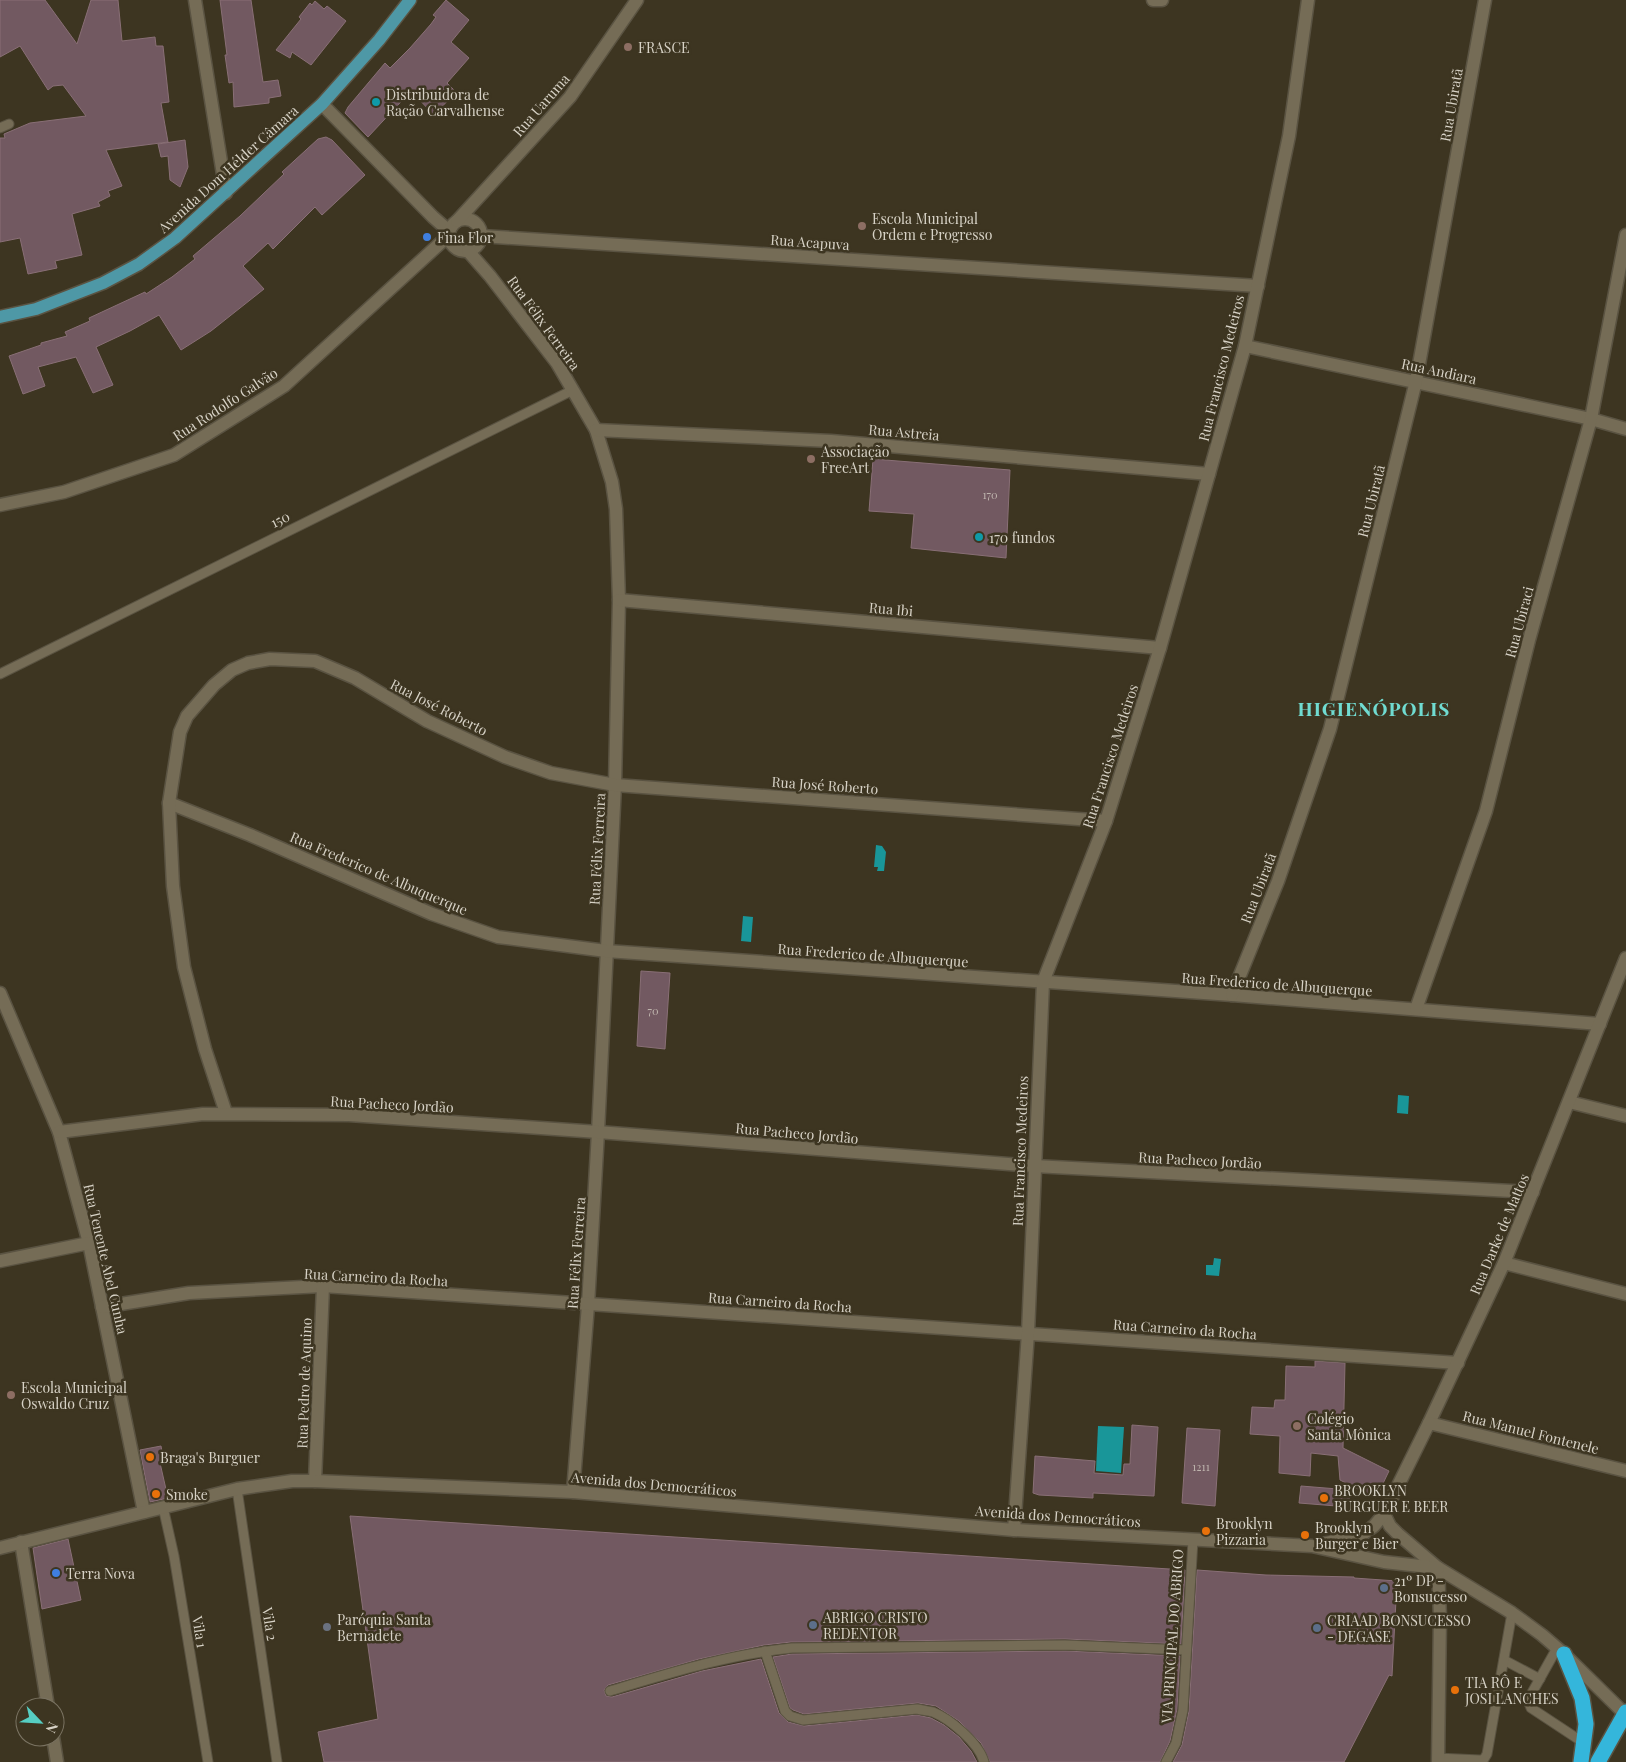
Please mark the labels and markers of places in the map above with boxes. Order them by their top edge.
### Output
place label: FRASCE [638,38,690,57]
marker: FRASCE [622,41,634,53]
place label: Distribuidora de Ração Carvalhense [386,85,505,120]
marker: Distribuidora de Ração Carvalhense [370,96,382,108]
place label: Escola Municipal Ordem e Progresso [872,209,993,244]
marker: Escola Municipal Ordem e Progresso [856,220,868,232]
place label: Fina Flor [437,228,494,247]
marker: Fina Flor [421,231,433,243]
place label: Associação FreeArt [820,442,890,477]
marker: Associação FreeArt [805,453,817,465]
place label: 170 fundos [989,528,1055,547]
marker: 170 fundos [973,531,985,543]
place label: Escola Municipal Oswaldo Cruz [21,1378,127,1413]
marker: Escola Municipal Oswaldo Cruz [5,1389,17,1401]
place label: Colégio Santa Mônica [1307,1409,1391,1444]
marker: Colégio Santa Mônica [1291,1420,1303,1432]
place label: Braga's Burguer [160,1448,261,1467]
marker: Braga's Burguer [144,1451,156,1463]
place label: BROOKLYN BURGUER E BEER [1334,1481,1449,1516]
place label: Smoke [166,1485,208,1504]
marker: Smoke [150,1488,162,1500]
marker: BROOKLYN BURGUER E BEER [1318,1492,1330,1504]
place label: Brooklyn Pizzaria [1216,1514,1273,1549]
place label: Brooklyn Burger e Bier [1315,1518,1399,1553]
marker: Brooklyn Pizzaria [1200,1525,1212,1537]
marker: Brooklyn Burger e Bier [1299,1529,1311,1541]
place label: Terra Nova [66,1564,135,1583]
marker: Terra Nova [50,1567,62,1579]
place label: 21º DP - Bonsucesso [1394,1571,1468,1606]
marker: 21º DP - Bonsucesso [1378,1582,1390,1594]
place label: ABRIGO CRISTO REDENTOR [822,1608,928,1643]
place label: Paróquia Santa Bernadete [337,1610,431,1645]
place label: CRIAAD BONSUCESSO - DEGASE [1327,1611,1471,1646]
marker: ABRIGO CRISTO REDENTOR [807,1619,819,1631]
marker: Paróquia Santa Bernadete [321,1621,333,1633]
marker: CRIAAD BONSUCESSO - DEGASE [1311,1622,1323,1634]
place label: TIA RÔ E JOSI LANCHES [1464,1673,1559,1708]
marker: TIA RÔ E JOSI LANCHES [1449,1684,1461,1696]

